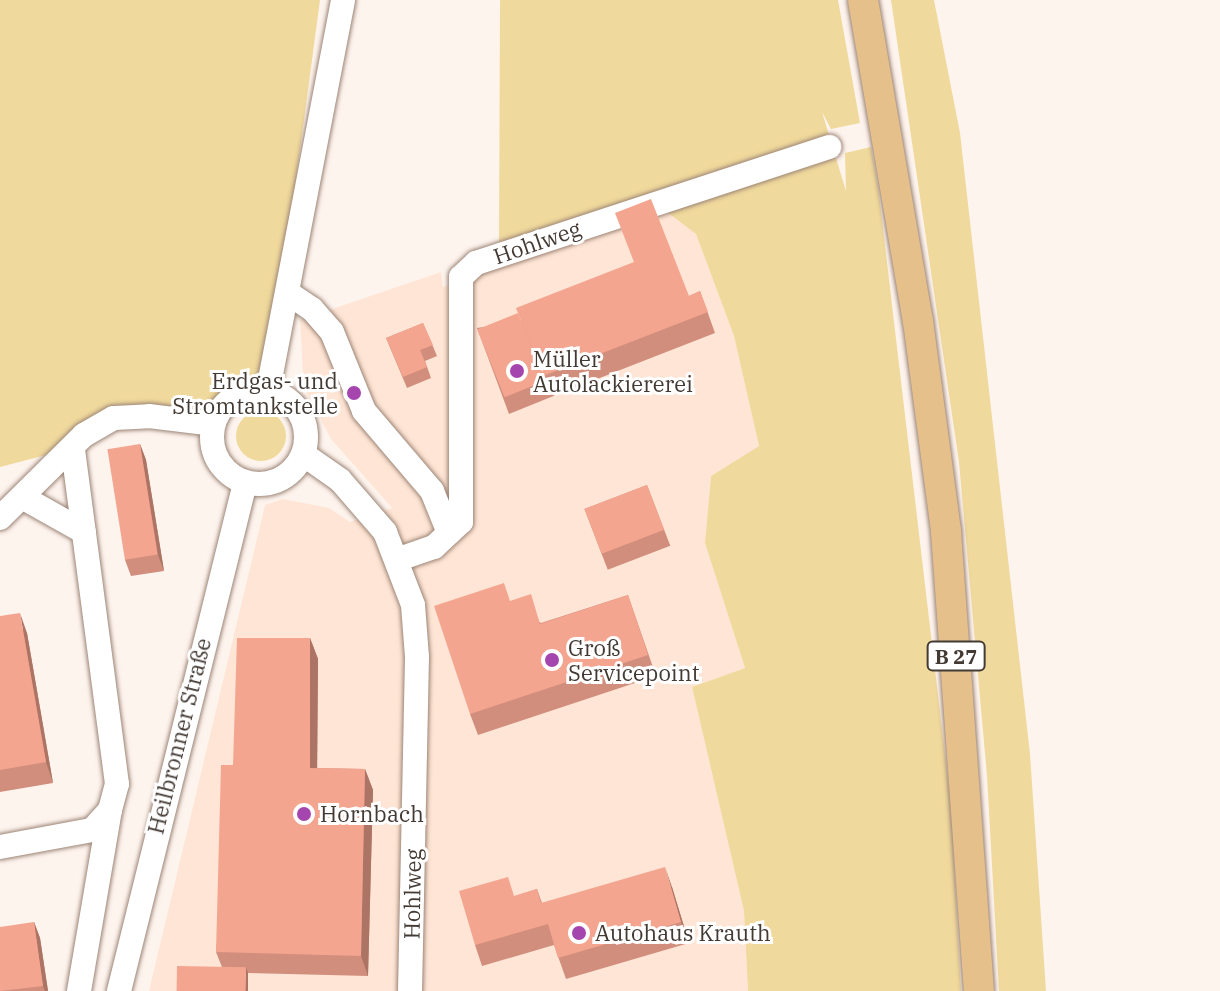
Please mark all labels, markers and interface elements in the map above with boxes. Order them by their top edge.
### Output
street label: Hohlweg [490,215,584,269]
place label: Müller Autolackiererei [533,345,693,396]
marker: Müller Autolackiererei [508,362,526,380]
place label: Erdgas- und Stromtankstelle [172,367,338,418]
marker: Erdgas- und Stromtankstelle [345,384,363,402]
place label: Groß Servicepoint [568,634,700,686]
street label: Heilbronner Straße [142,635,216,837]
road number: B 27 [926,640,986,672]
marker: Groß Servicepoint [543,651,561,669]
place label: Hornbach [320,801,424,827]
marker: Hornbach [295,805,313,823]
street label: Hohlweg [398,848,426,940]
place label: Autohaus Krauth [595,920,771,946]
marker: Autohaus Krauth [570,924,588,942]

